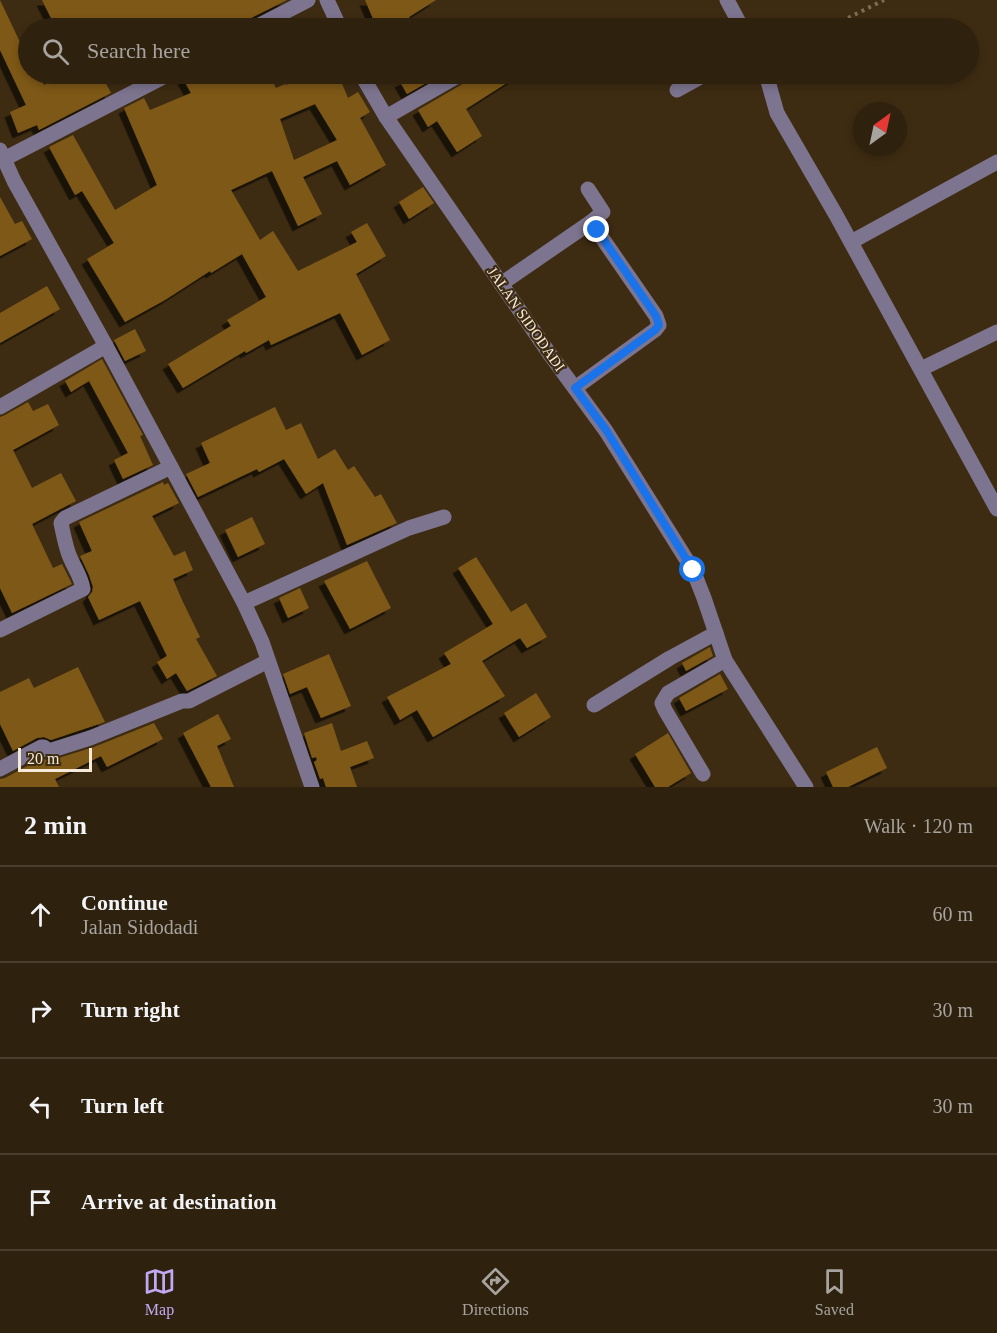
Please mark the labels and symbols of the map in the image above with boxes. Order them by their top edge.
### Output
north arrow [853,102,907,156]
route end [583,216,609,242]
street label: JALAN SIDODADI [484,264,568,374]
route start [679,556,705,582]
scale bar [18,745,92,772]

